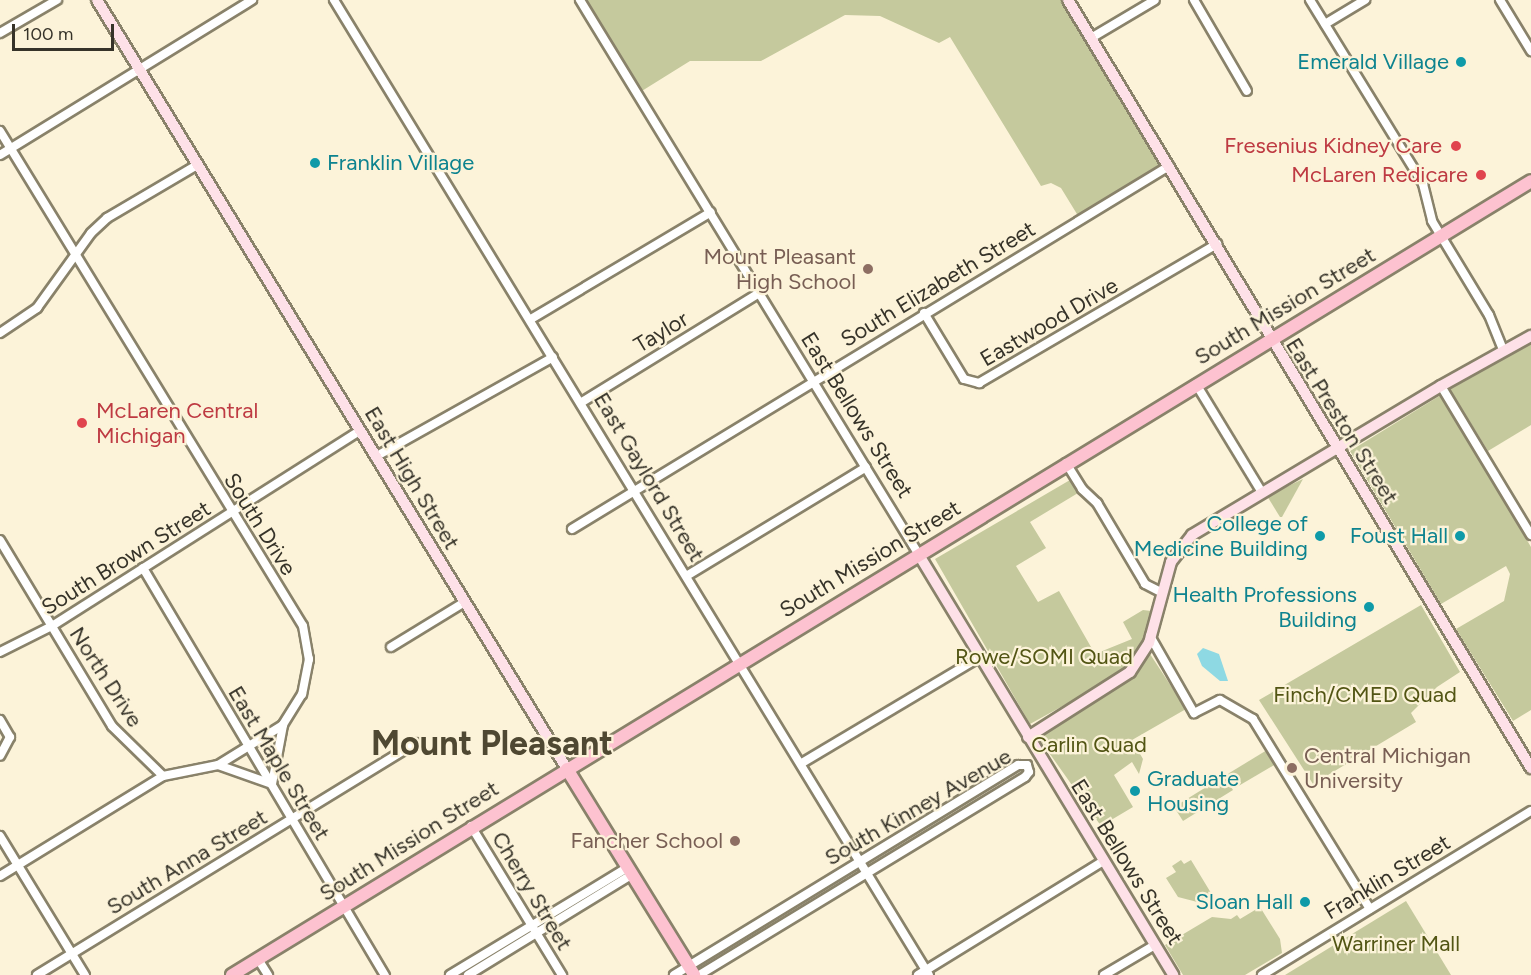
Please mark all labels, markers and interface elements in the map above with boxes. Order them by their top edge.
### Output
scale bar [15,12,117,50]
text: 100 m [23,23,73,45]
place label: Emerald Village [1297,49,1449,75]
marker: Emerald Village [1454,55,1468,69]
place label: Fresenius Kidney Care [1224,133,1442,159]
marker: Fresenius Kidney Care [1447,137,1465,155]
place label: Franklin Village [327,150,474,176]
marker: Franklin Village [308,156,322,170]
place label: McLaren Redicare [1291,162,1468,188]
marker: McLaren Redicare [1472,166,1490,184]
street label: South Elizabeth Street [836,215,1040,353]
street label: South Mission Street [1190,242,1380,370]
place label: Mount Pleasant High School [703,243,856,294]
marker: Mount Pleasant High School [861,262,875,276]
street label: Eastwood Drive [975,272,1123,372]
street label: Taylor [629,306,693,358]
street label: East Bellows Street [795,327,919,503]
street label: East Preston Street [1280,333,1404,509]
street label: East Gaylord Street [588,388,710,566]
place label: McLaren Central Michigan [96,397,258,448]
street label: East High Street [359,402,465,554]
marker: McLaren Central Michigan [73,414,91,432]
street label: South Drive [218,468,302,580]
street label: South Brown Street [37,495,215,621]
street label: South Mission Street [775,495,965,623]
place label: College of Medicine Building [1134,510,1308,562]
place label: Foust Hall [1350,523,1448,549]
marker: College of Medicine Building [1313,529,1327,543]
marker: Foust Hall [1453,529,1467,543]
place label: Health Professions Building [1173,581,1357,632]
marker: Health Professions Building [1362,600,1376,614]
street label: North Drive [64,622,148,732]
park label: Rowe/SOMI Quad [955,644,1133,670]
street label: East Maple Street [223,681,335,845]
park label: Finch/CMED Quad [1273,682,1457,708]
district label: Mount Pleasant [371,724,613,764]
park label: Carlin Quad [1031,732,1147,758]
place label: Central Michigan University [1304,742,1471,794]
street label: South Kinney Avenue [820,743,1016,871]
marker: Central Michigan University [1285,761,1299,775]
place label: Graduate Housing [1147,765,1239,816]
street label: East Bellows Street [1065,774,1189,950]
street label: South Mission Street [315,775,503,907]
marker: Graduate Housing [1128,784,1142,798]
street label: South Anna Street [102,804,272,920]
street label: Cherry Street [486,827,578,955]
place label: Fancher School [571,828,723,854]
street label: Franklin Street [1319,829,1455,925]
marker: Fancher School [728,834,742,848]
place label: Sloan Hall [1196,889,1293,915]
marker: Sloan Hall [1298,895,1312,909]
park label: Warriner Mall [1332,931,1460,957]

